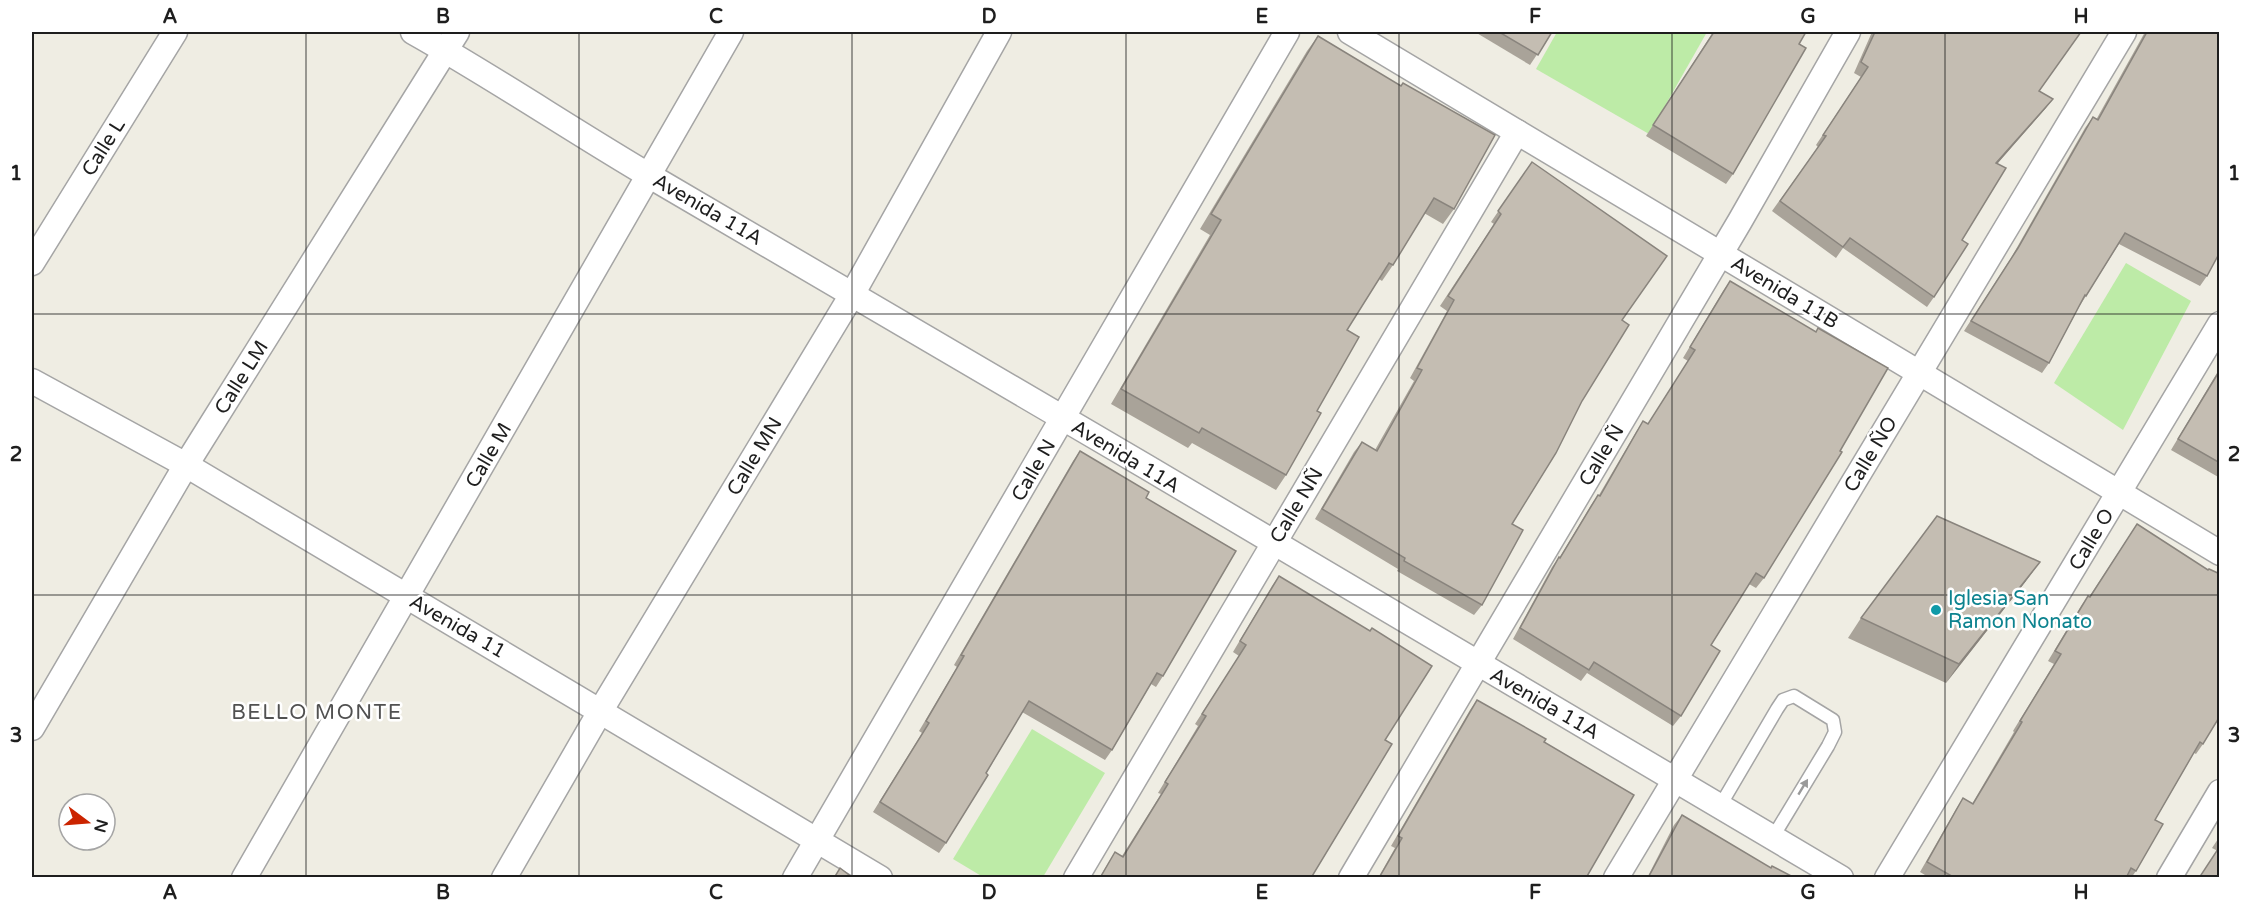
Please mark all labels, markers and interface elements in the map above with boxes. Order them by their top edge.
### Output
text: A [163,5,178,29]
text: B [436,5,450,29]
text: C [709,5,723,29]
text: D [981,5,997,29]
text: E [1256,5,1269,29]
text: F [1529,5,1541,29]
text: G [1800,5,1816,29]
text: H [2073,5,2089,29]
street label: Calle L [77,114,131,181]
text: 1 [10,162,22,186]
text: 1 [2228,162,2240,186]
street label: Avenida 11A [649,169,766,251]
street label: Avenida 11B [1726,251,1843,334]
street label: Calle LM [210,336,274,419]
street label: Calle ÑO [1838,412,1903,497]
street label: Calle MN [722,413,788,500]
street label: Avenida 11A [1067,415,1184,499]
street label: Calle M [461,419,517,492]
street label: Calle Ñ [1573,420,1630,491]
street label: Calle N [1007,435,1061,506]
text: 2 [10,443,22,467]
text: 2 [2228,443,2240,467]
street label: Calle NÑ [1264,463,1329,548]
street label: Calle O [2064,504,2120,575]
place label: Iglesia San Ramon Nonato [1948,587,2092,634]
street label: Avenida 11 [405,590,510,664]
marker: Iglesia San Ramon Nonato [1929,603,1943,617]
street label: Avenida 11A [1486,663,1603,745]
district label: BELLO MONTE [231,700,403,725]
text: 3 [10,724,22,748]
text: 3 [2228,724,2240,748]
one-way arrow [1798,779,1809,795]
north arrow [57,792,117,852]
text: N [89,817,112,835]
text: A [163,881,178,905]
text: B [436,881,450,905]
text: C [709,881,723,905]
text: D [981,881,997,905]
text: E [1256,881,1269,905]
text: F [1529,881,1541,905]
text: G [1800,881,1816,905]
text: H [2073,881,2089,905]

